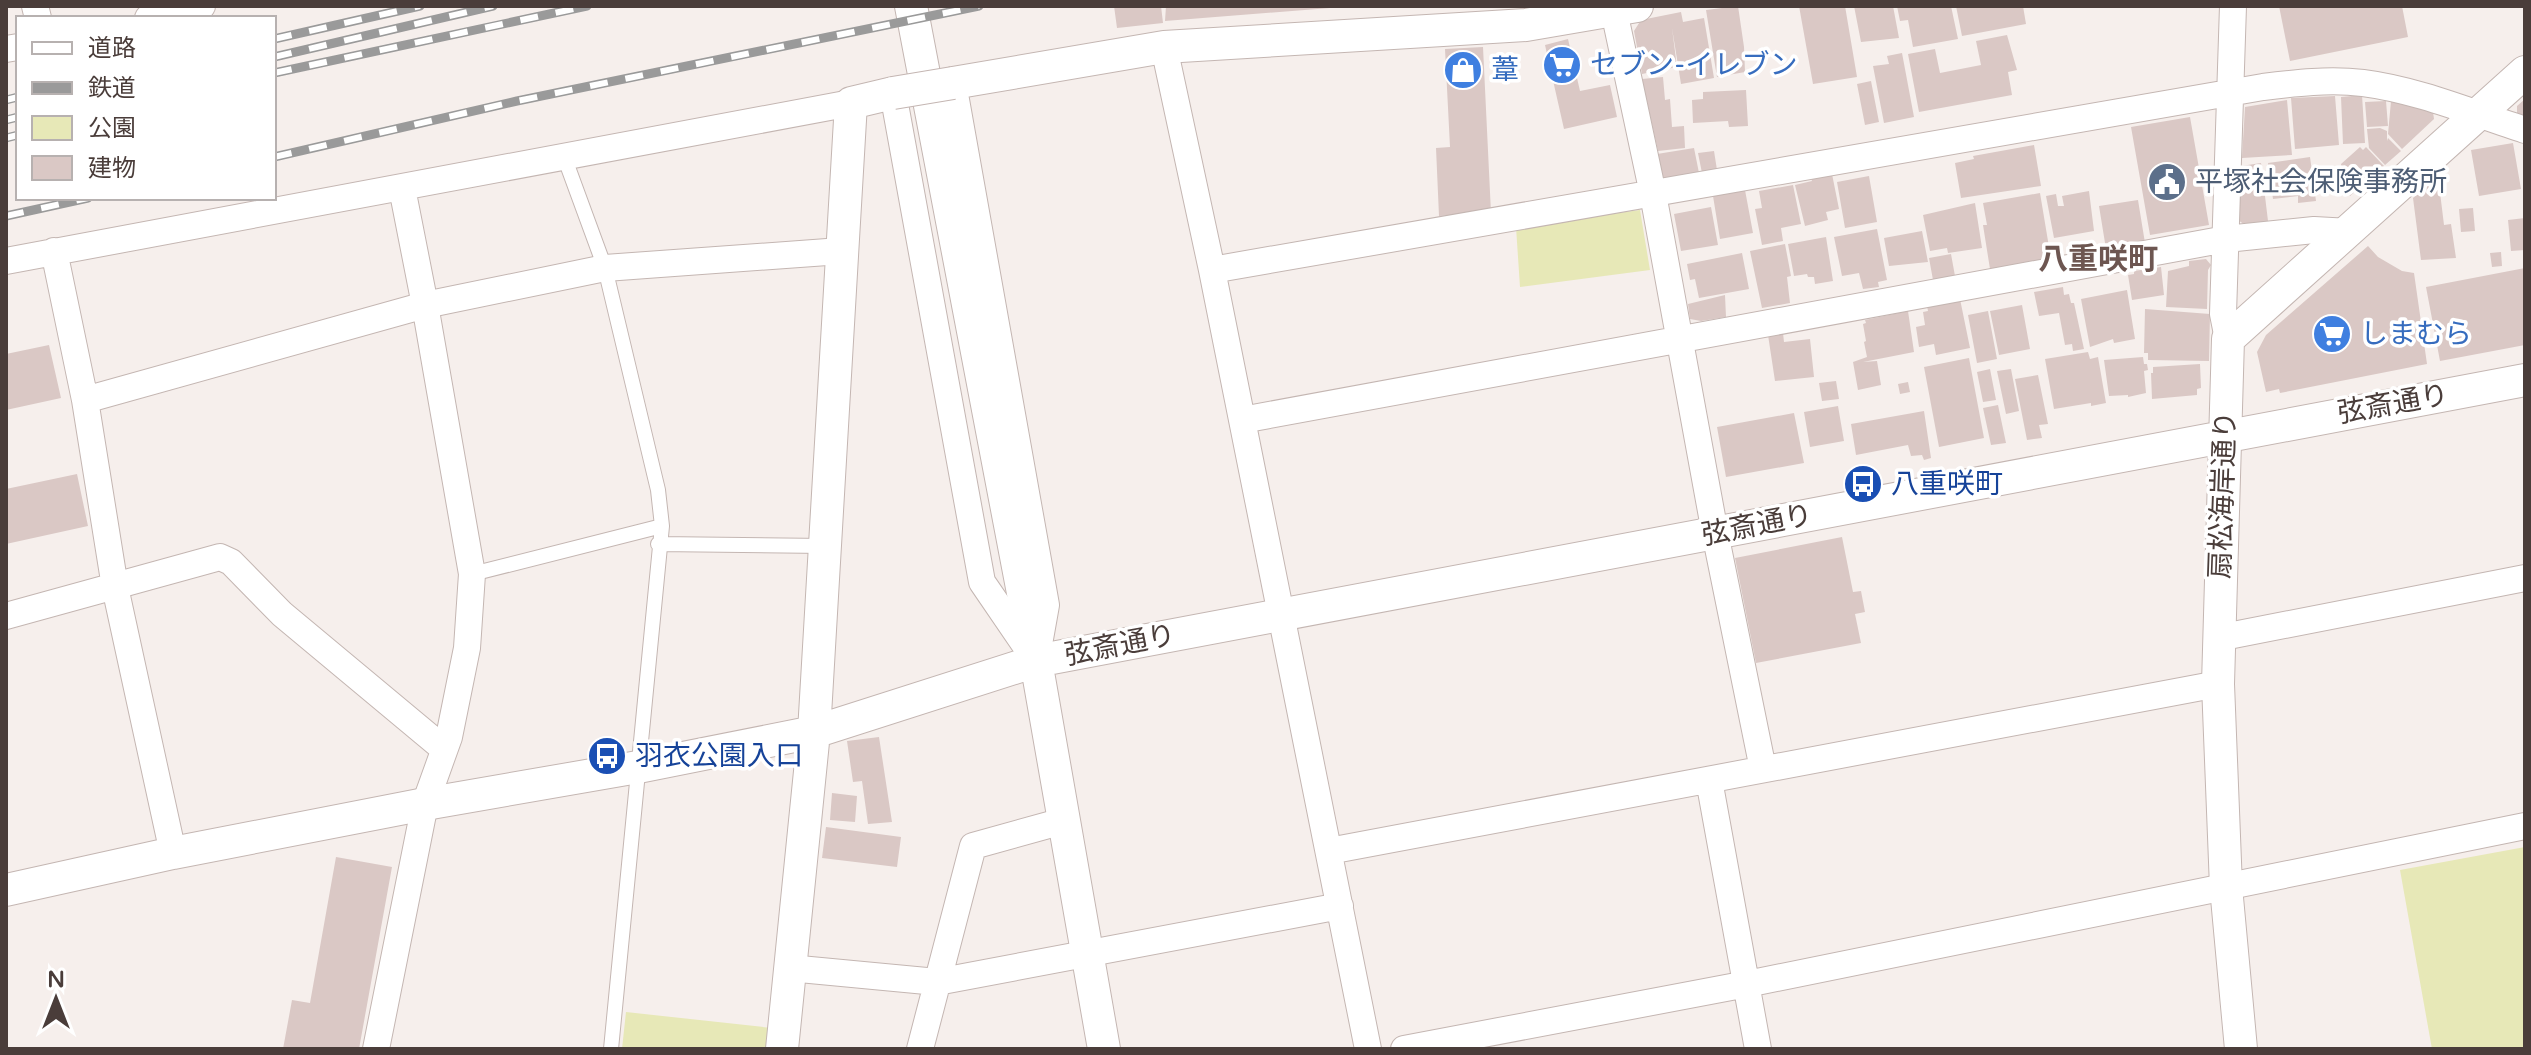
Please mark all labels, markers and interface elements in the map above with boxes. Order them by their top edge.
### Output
legend [16,16,276,200]
text: 道路 [88,34,136,63]
supermarket icon: セブン-イレブン [1541,44,1583,86]
place label: セブン-イレブン [1590,48,1797,82]
shop icon: 葦 [1442,49,1484,91]
place label: 葦 [1491,53,1519,87]
text: 鉄道 [88,74,136,103]
text: 公園 [88,114,136,143]
text: 建物 [88,154,136,183]
public building icon: 平塚社会保険事務所 [2146,161,2188,203]
place label: 平塚社会保険事務所 [2195,165,2447,199]
district label: 八重咲町 [2038,241,2158,278]
supermarket icon: しまむら [2311,313,2353,355]
place label: しまむら [2360,317,2472,351]
street label: 弦斎通り [2335,378,2451,430]
street label: 扇松海岸通り [2203,410,2243,580]
bus stop icon: 八重咲町 [1842,463,1884,505]
place label: 八重咲町 [1891,467,2003,501]
street label: 弦斎通り [1699,498,1815,552]
street label: 弦斎通り [1062,618,1178,672]
bus stop icon: 羽衣公園入口 [586,735,628,777]
place label: 羽衣公園入口 [635,739,803,773]
north arrow [16,959,96,1039]
text: N [47,967,65,993]

